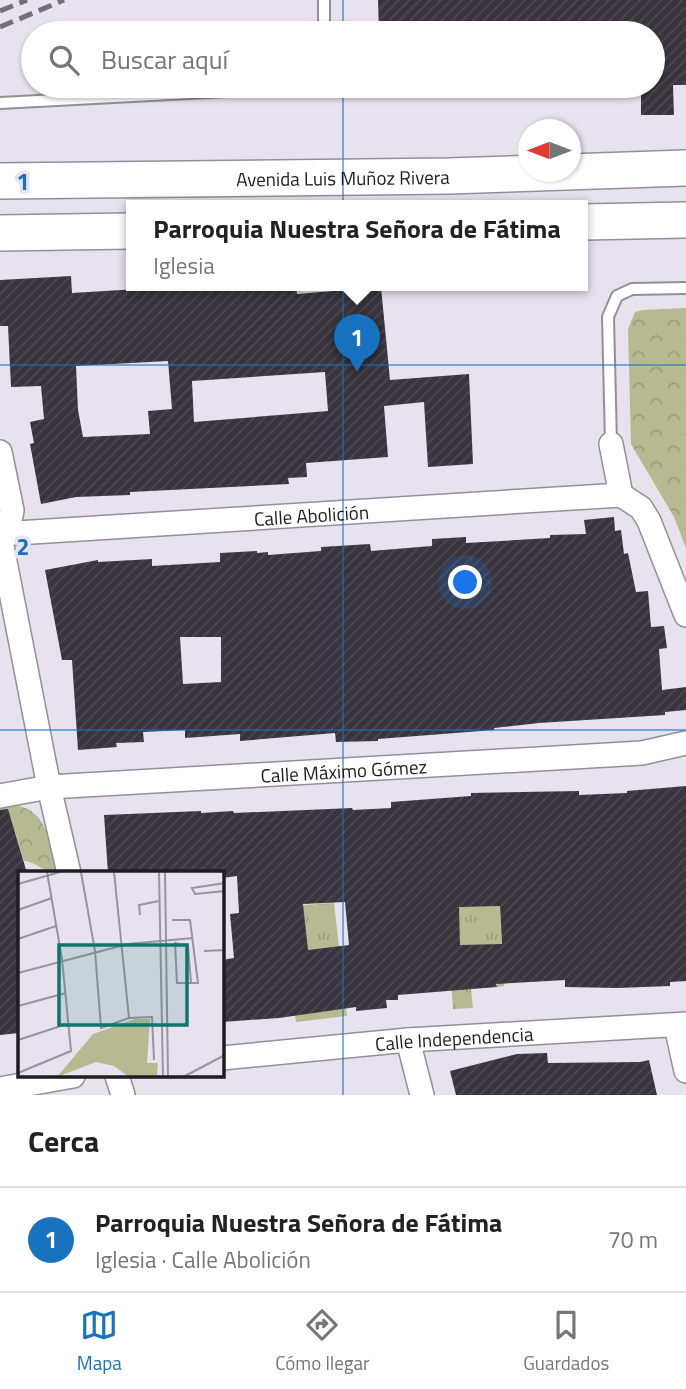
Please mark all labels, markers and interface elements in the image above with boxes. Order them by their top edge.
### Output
search box [21,21,665,98]
text: Buscar aquí [101,40,228,79]
icon: search [45,41,83,79]
north arrow [518,119,581,182]
street label: Avenida Luis Muñoz Rivera [236,161,450,193]
text: 1 [17,164,29,199]
popup [126,200,588,291]
text: Parroquia Nuestra Señora de Fátima [153,209,561,248]
text: Iglesia [153,248,215,283]
pin: 1 [334,314,380,372]
street label: Calle Abolición [253,496,370,533]
text: 2 [17,529,29,564]
your location [448,565,482,599]
street label: Calle Máximo Gómez [260,751,428,789]
inset map [18,871,224,1078]
street label: Calle Independencia [374,1018,535,1058]
text: Cerca [28,1118,99,1164]
text: Parroquia Nuestra Señora de Fátima [95,1203,502,1242]
text: 1 [45,1222,57,1257]
text: 70 m [608,1222,658,1257]
text: Iglesia · Calle Abolición [95,1242,311,1277]
tab: Mapa [77,1306,122,1377]
tab: Cómo llegar [275,1306,370,1377]
tab: Guardados [523,1306,609,1377]

